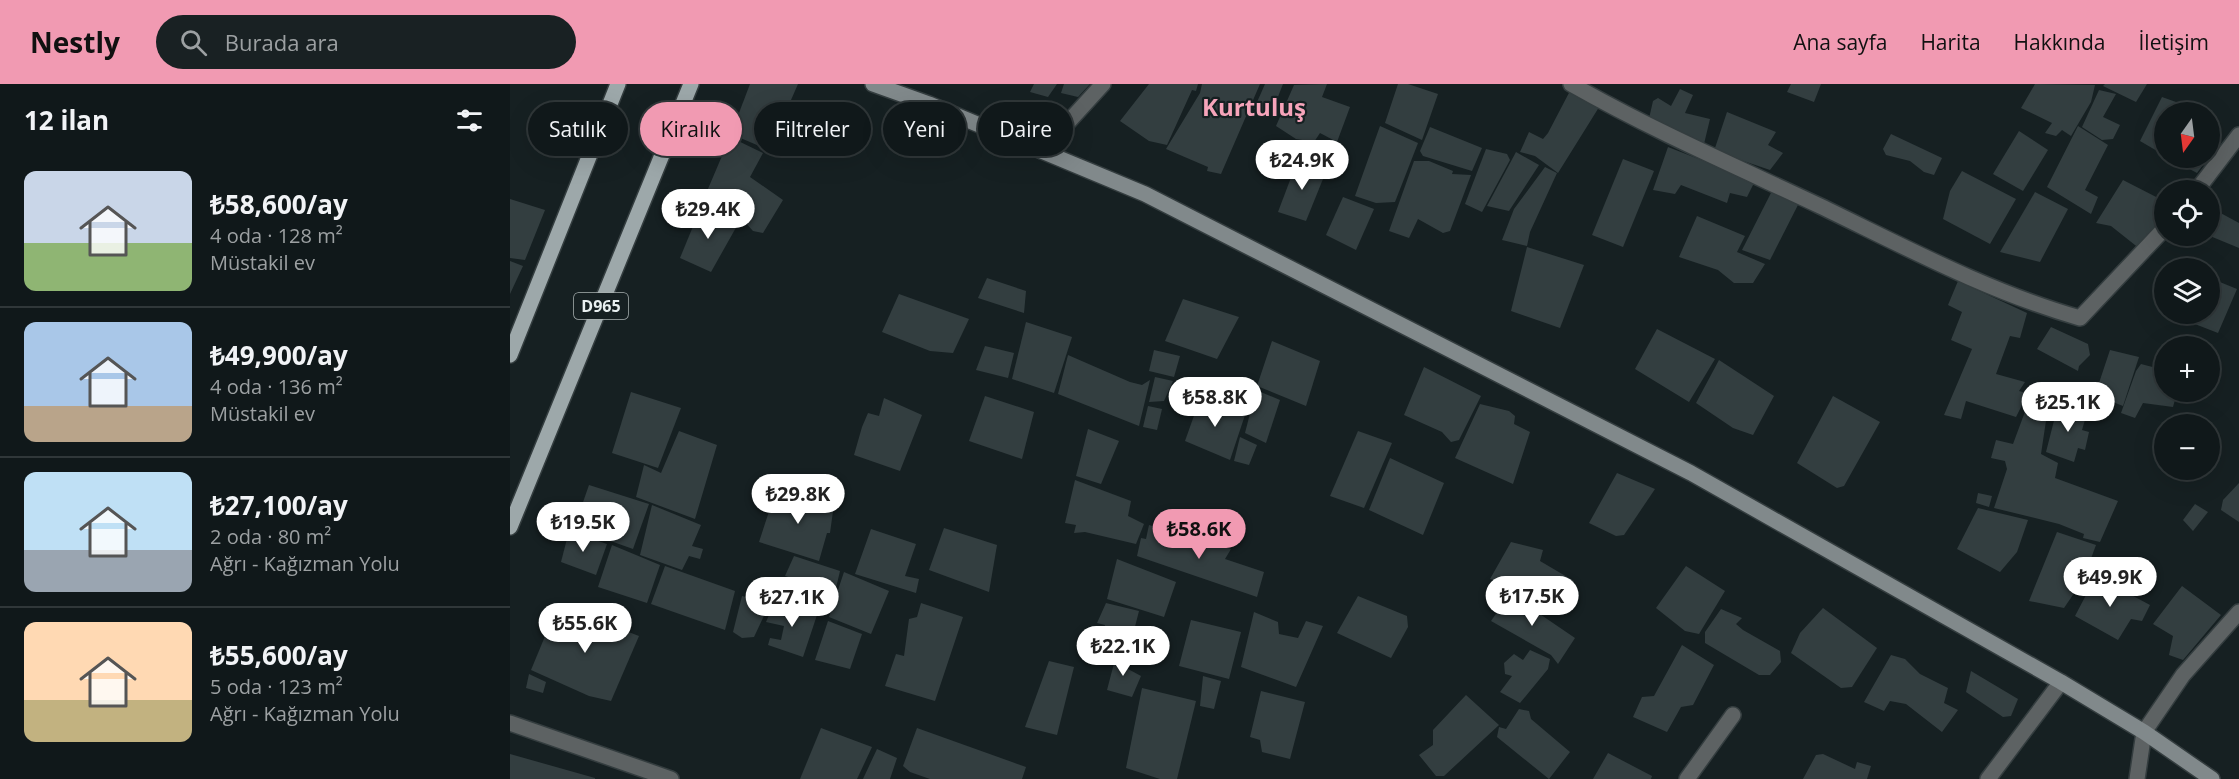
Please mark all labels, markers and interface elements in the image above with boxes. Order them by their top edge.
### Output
search box [156,15,576,69]
text: Nestly [30,23,120,61]
icon: search [177,26,210,59]
text: Burada ara [225,27,339,57]
text: Ana sayfa [1793,28,1887,56]
text: Harita [1920,28,1981,56]
text: Hakkında [2014,28,2106,56]
text: İletişim [2139,28,2209,56]
district label: Kurtuluş [1202,90,1306,123]
text: 12 ilan [24,102,109,138]
chip: Satılık [528,102,628,156]
chip: Kiralık [640,102,742,156]
chip: Filtreler [754,102,871,156]
chip: Yeni [883,102,966,156]
chip: Daire [978,102,1073,156]
north arrow [2154,102,2220,168]
map controls [2154,102,2220,480]
icon: filters [453,104,486,137]
pin: ₺24.9K [1253,140,1351,191]
text: ₺24.9K [1270,146,1334,173]
button: locate [2154,180,2220,246]
text: ₺58,600/ay [210,186,348,222]
pin: ₺29.4K [659,189,757,240]
icon: home [72,195,144,267]
text: ₺29.4K [676,195,740,222]
text: 4 oda · 128 m² [210,222,343,249]
text: Müstakil ev [210,249,315,276]
button: layers [2154,258,2220,324]
road number: D965 [574,293,628,319]
button: + [2154,336,2220,402]
text: ₺49,900/ay [210,337,348,373]
icon: home [72,346,144,418]
text: 4 oda · 136 m² [210,373,343,400]
pin: ₺58.8K [1166,377,1264,428]
pin: ₺25.1K [2019,382,2117,433]
text: ₺58.8K [1183,383,1247,410]
text: ₺25.1K [2036,388,2100,415]
text: Müstakil ev [210,400,315,427]
button: − [2154,414,2220,480]
pin: ₺29.8K [749,474,847,525]
text: ₺29.8K [766,480,830,507]
text: ₺27,100/ay [210,487,348,523]
icon: home [72,496,144,568]
pin: ₺19.5K [534,502,632,553]
text: ₺19.5K [551,508,615,535]
pin: ₺58.6K [1150,509,1248,560]
text: ₺58.6K [1167,515,1231,542]
text: 2 oda · 80 m² [210,523,331,550]
text: Ağrı - Kağızman Yolu [210,550,400,577]
pin: ₺49.9K [2061,557,2159,608]
text: ₺49.9K [2078,563,2142,590]
pin: ₺17.5K [1483,576,1581,627]
pin: ₺27.1K [743,577,841,628]
text: ₺17.5K [1500,582,1564,609]
text: ₺27.1K [760,583,824,610]
pin: ₺55.6K [536,603,634,654]
text: ₺55.6K [553,609,617,636]
pin: ₺22.1K [1074,626,1172,677]
text: ₺22.1K [1091,632,1155,659]
text: ₺55,600/ay [210,637,348,673]
icon: home [72,646,144,718]
text: 5 oda · 123 m² [210,673,343,700]
text: Ağrı - Kağızman Yolu [210,700,400,727]

